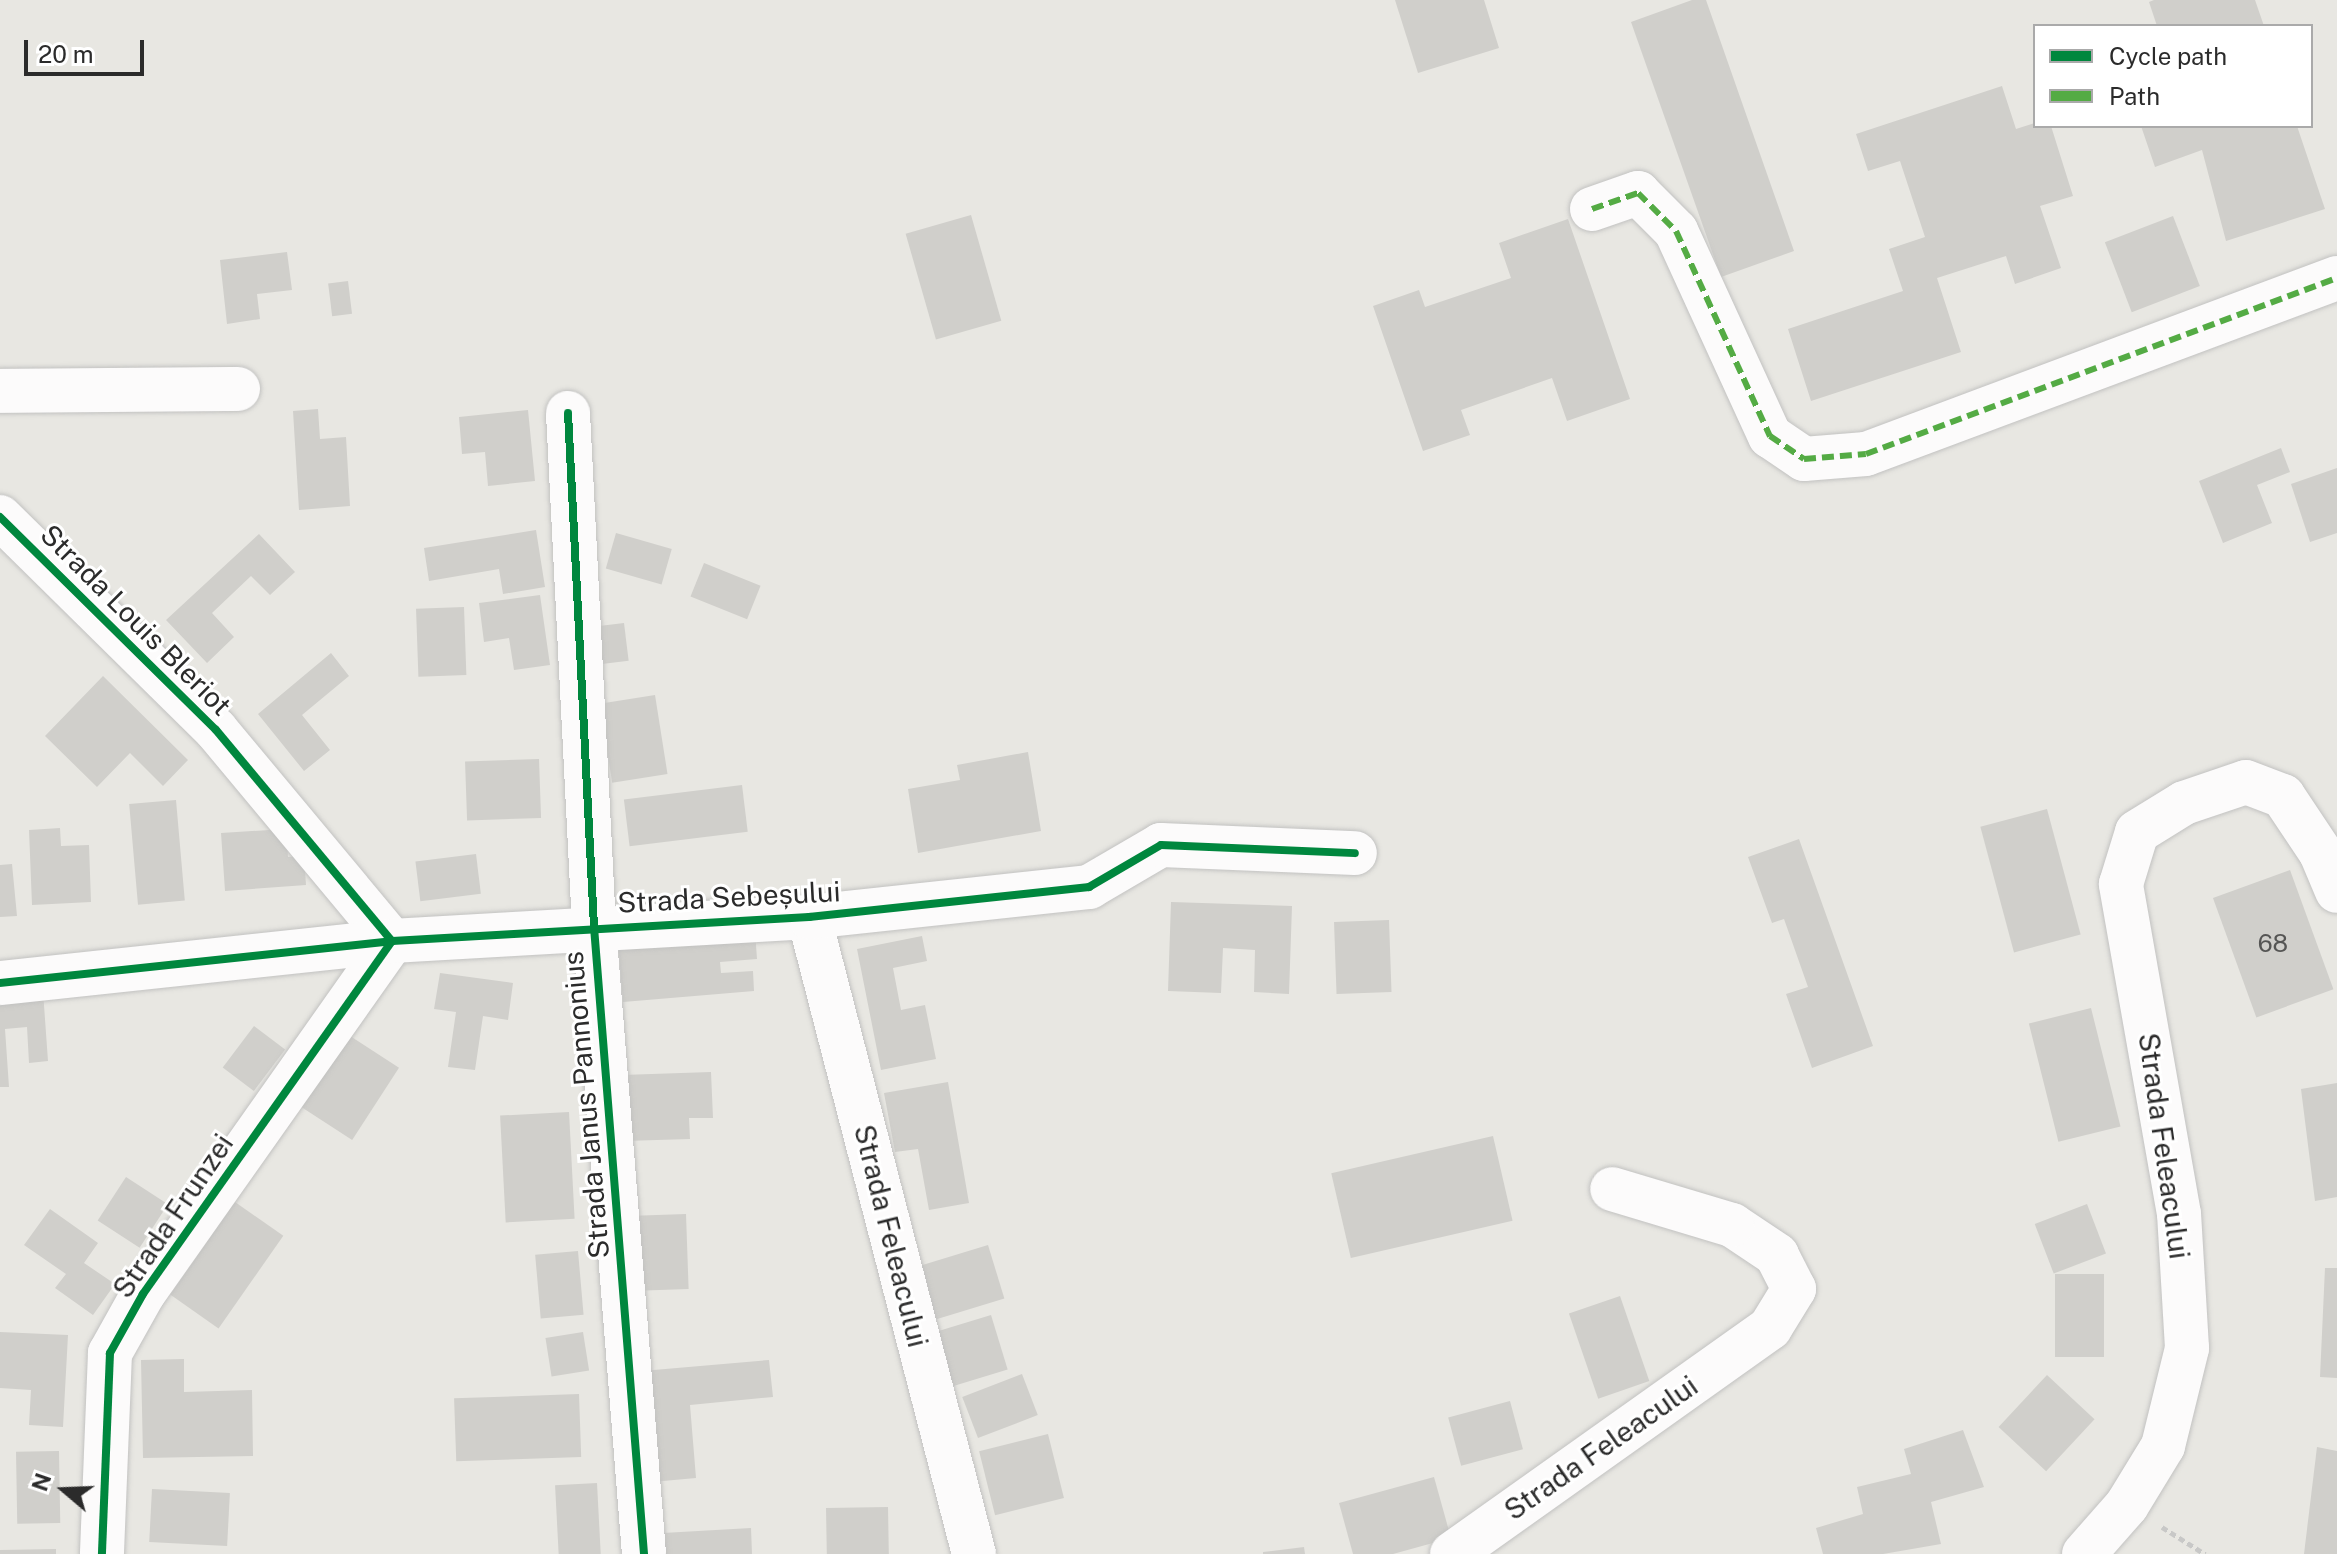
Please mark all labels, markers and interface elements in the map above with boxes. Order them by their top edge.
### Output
scale bar [28,24,148,74]
legend [2033,24,2313,128]
text: 20 m [38,40,94,68]
text: Cycle path [2109,42,2227,70]
text: Path [2109,82,2160,110]
street label: Strada Louis Bleriot [34,518,238,722]
street label: Strada Sebeșului [617,874,841,920]
house number: 68 [2258,930,2288,958]
street label: Strada Janus Pannonius [556,950,616,1260]
street label: Strada Feleacului [2131,1031,2197,1261]
street label: Strada Feleacului [847,1121,935,1351]
street label: Strada Frunzei [106,1128,240,1304]
street label: Strada Feleacului [1498,1369,1704,1527]
north arrow [24,1450,104,1530]
text: N [26,1470,56,1495]

